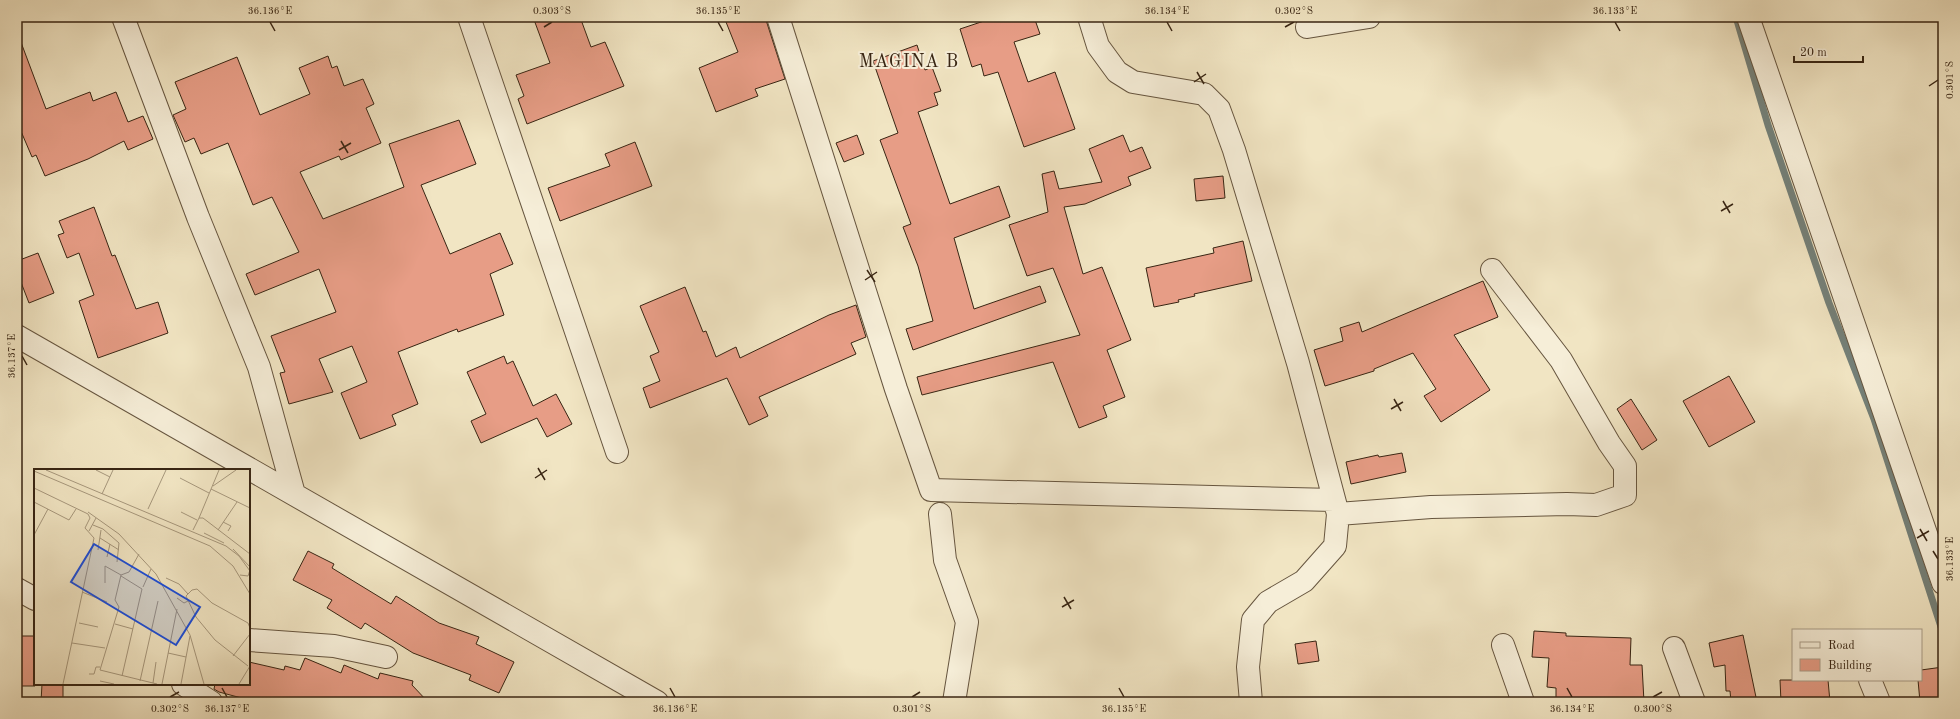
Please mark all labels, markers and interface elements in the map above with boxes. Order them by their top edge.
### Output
text: 36.136°E [248,6,292,16]
text: 0.303°S [533,6,571,16]
text: 36.135°E [696,6,740,16]
text: 36.134°E [1145,6,1189,16]
text: 0.302°S [1275,6,1313,16]
text: 36.133°E [1593,6,1637,16]
scale bar [1794,38,1863,64]
text: 20 m [1800,47,1827,59]
district label: MAGINA B [859,53,959,71]
text: 0.301°S [1945,61,1955,99]
text: 36.137°E [7,334,17,378]
inset map [34,469,250,685]
text: 36.133°E [1945,537,1955,581]
legend [1792,629,1922,681]
text: Road [1828,640,1855,652]
text: Building [1828,660,1872,672]
text: 0.302°S [151,704,189,714]
text: 36.137°E [205,704,249,714]
text: 36.136°E [653,704,697,714]
text: 0.301°S [893,704,931,714]
text: 36.135°E [1102,704,1146,714]
text: 36.134°E [1550,704,1594,714]
text: 0.300°S [1634,704,1672,714]

